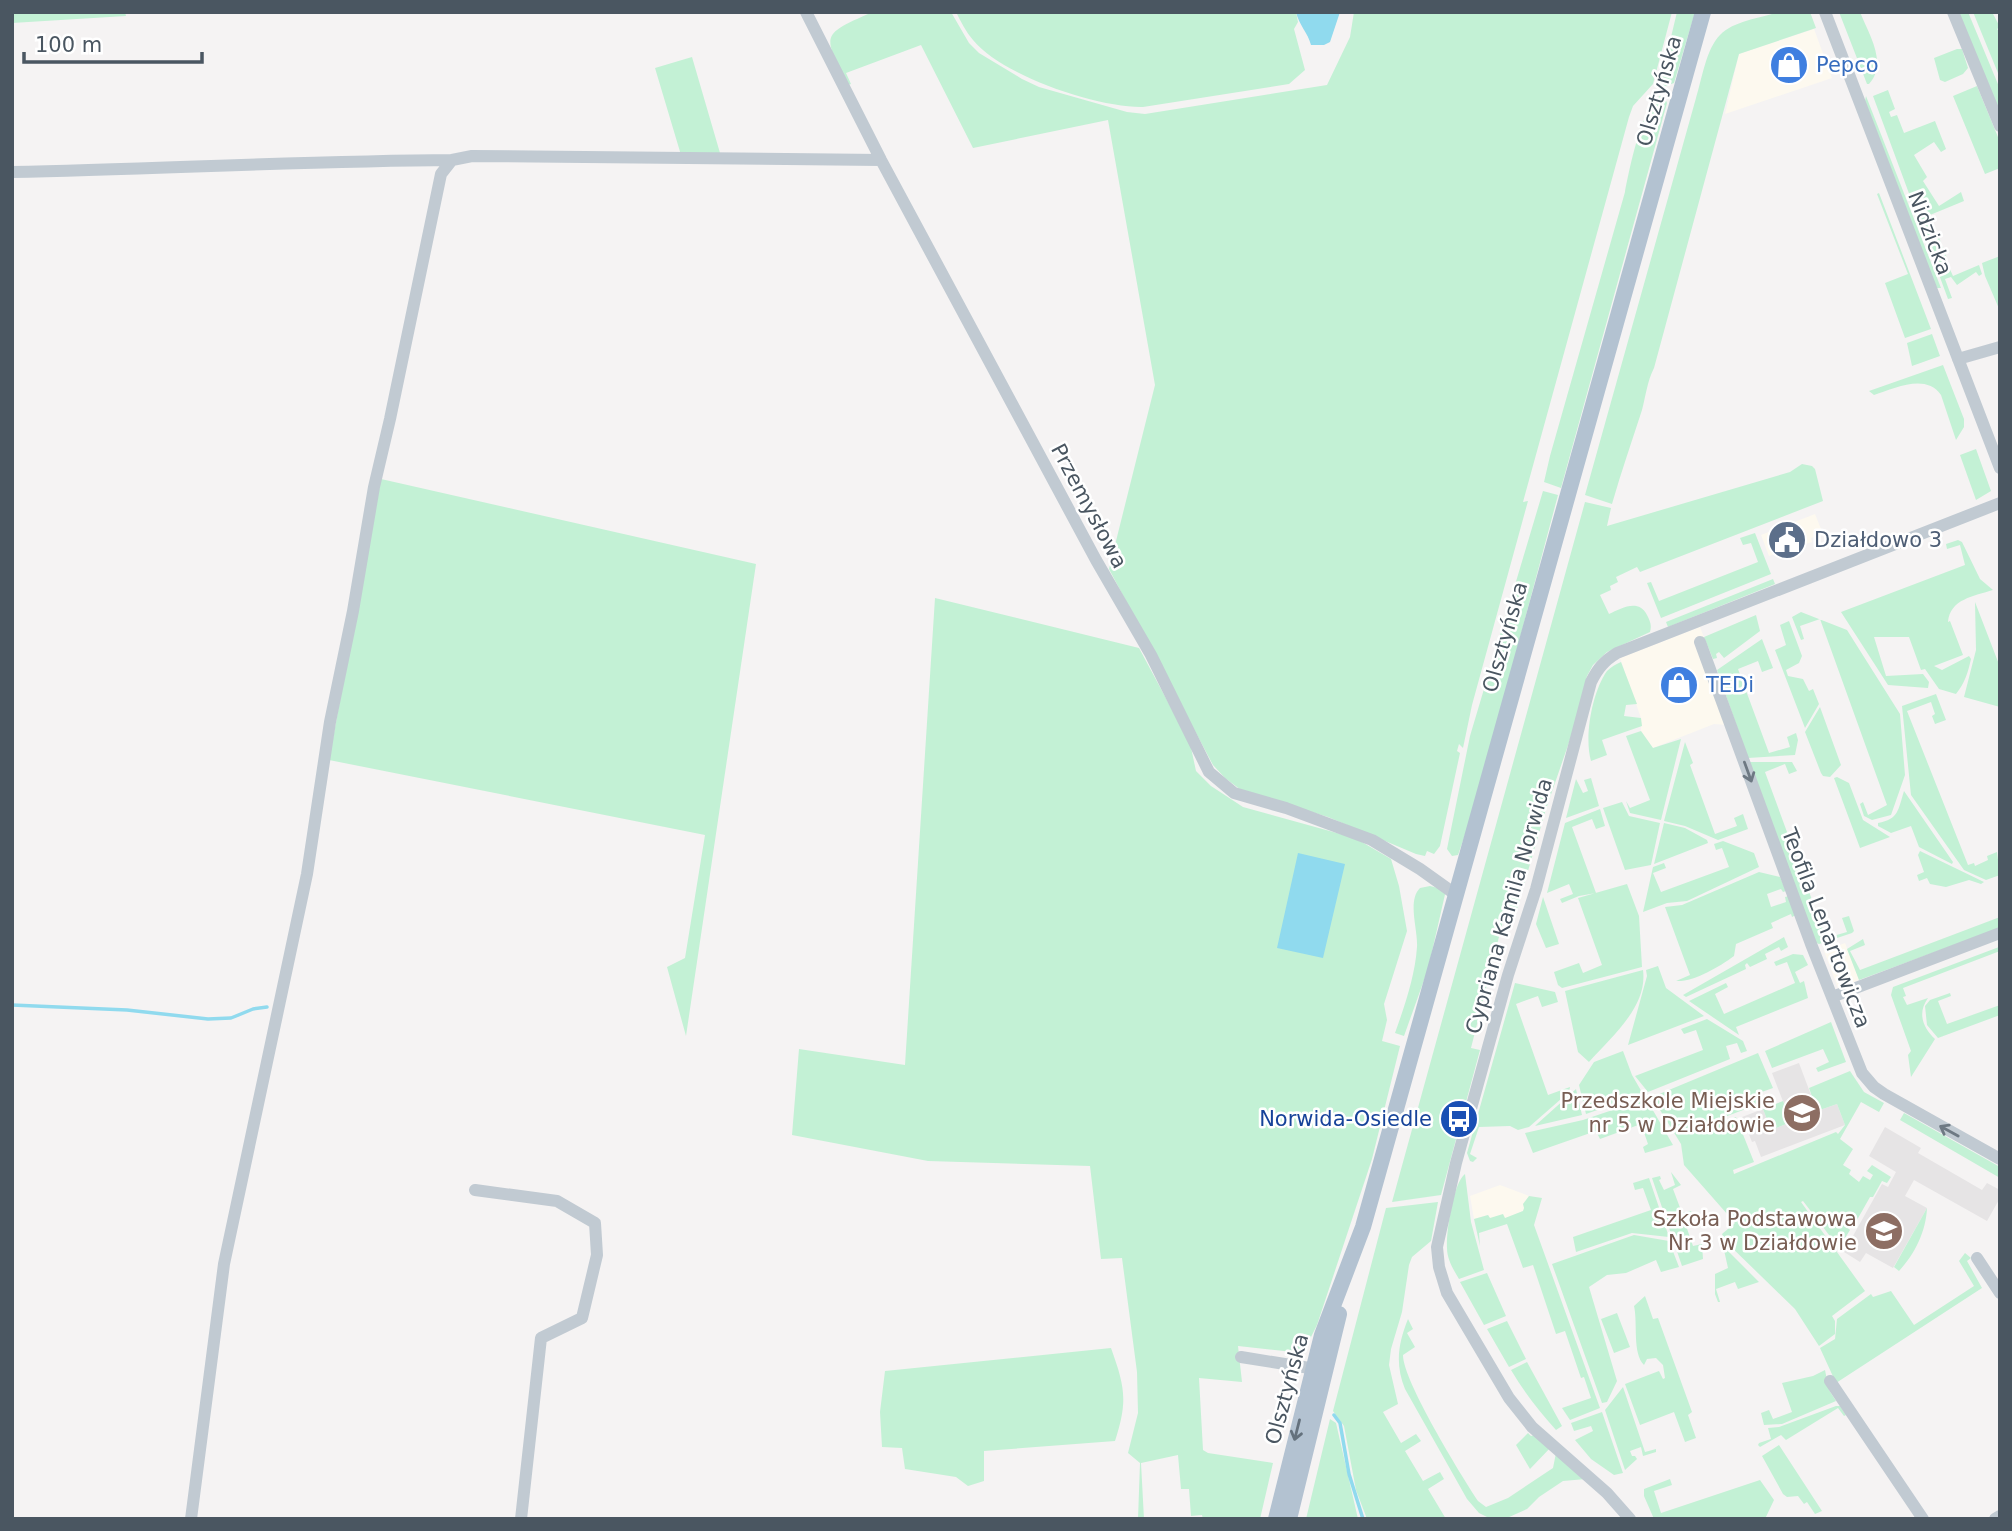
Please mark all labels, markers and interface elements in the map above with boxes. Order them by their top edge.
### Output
scale bar [24,21,203,65]
text: 100 m [35,33,102,57]
street label: Olsztyńska [1632,33,1686,149]
shop icon: Pepco [1768,44,1810,86]
place label: Pepco [1816,53,1879,77]
street label: Nidzicka [1903,188,1957,278]
street label: Przemysłowa [1046,440,1132,572]
public building icon: Działdowo 3 [1766,519,1808,561]
place label: Działdowo 3 [1814,528,1942,552]
street label: Olsztyńska [1478,579,1532,695]
shop icon: TEDi [1658,664,1700,706]
place label: TEDi [1705,673,1754,697]
one-way arrow [1742,761,1755,783]
street label: Cypriana Kamila Norwida [1461,775,1557,1037]
street label: Teofila Lenartowicza [1776,824,1875,1031]
place label: Przedszkole Miejskie nr 5 w Działdowie [1561,1089,1775,1137]
school or university icon: Przedszkole Miejskie nr 5 w Działdowie [1781,1092,1823,1134]
bus stop icon: Norwida-Osiedle [1438,1098,1480,1140]
place label: Norwida-Osiedle [1259,1107,1432,1131]
one-way arrow [1940,1124,1960,1138]
place label: Szkoła Podstawowa Nr 3 w Działdowie [1653,1207,1857,1255]
school or university icon: Szkoła Podstawowa Nr 3 w Działdowie [1863,1210,1905,1252]
street label: Olsztyńska [1261,1331,1313,1447]
one-way arrow [1290,1418,1303,1441]

